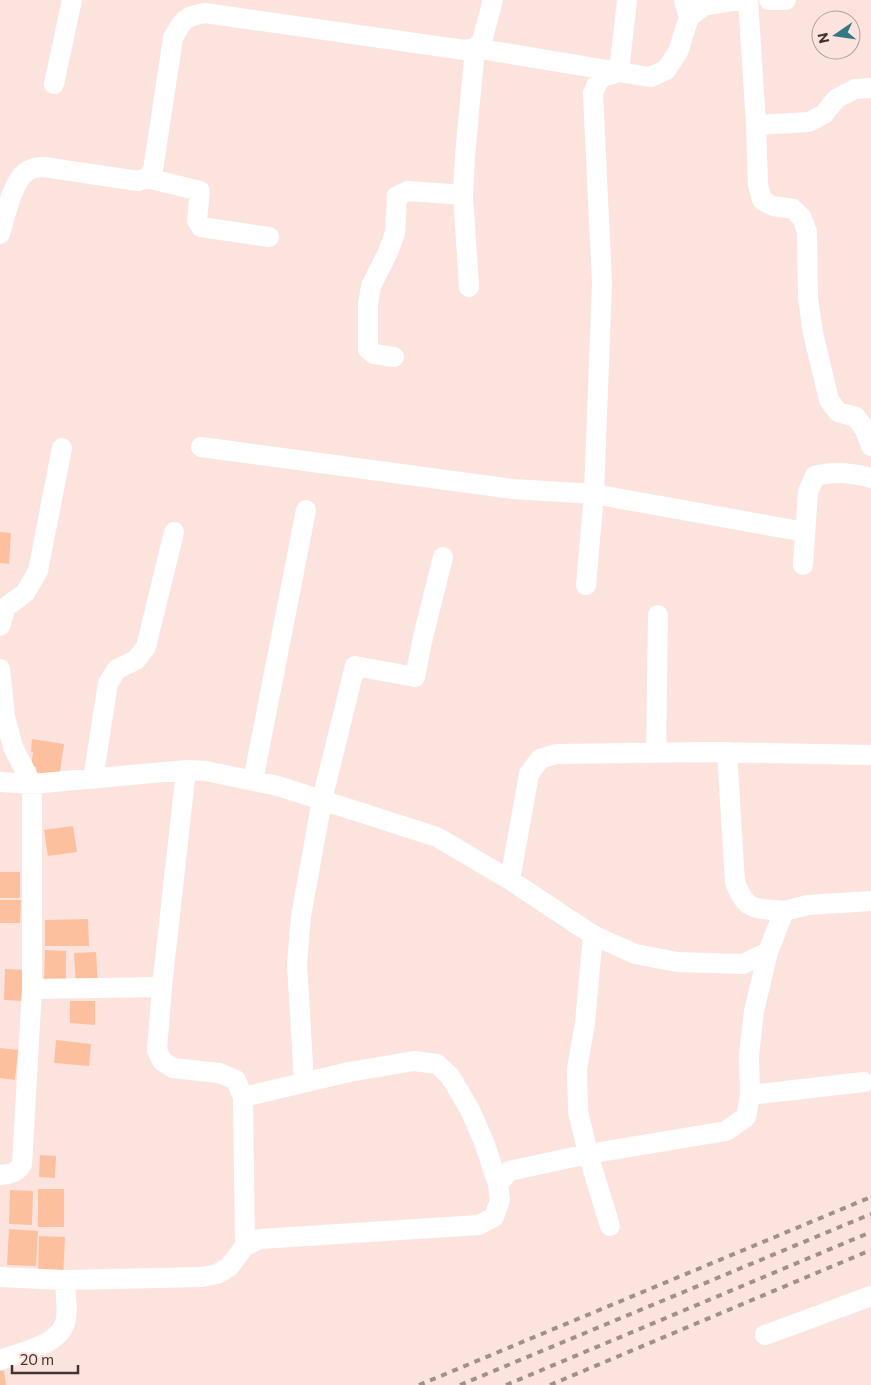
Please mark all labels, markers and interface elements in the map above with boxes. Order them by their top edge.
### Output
north arrow [811,10,861,60]
text: N [813,31,832,45]
scale bar [12,1342,79,1374]
text: 20 m [20,1350,54,1368]

